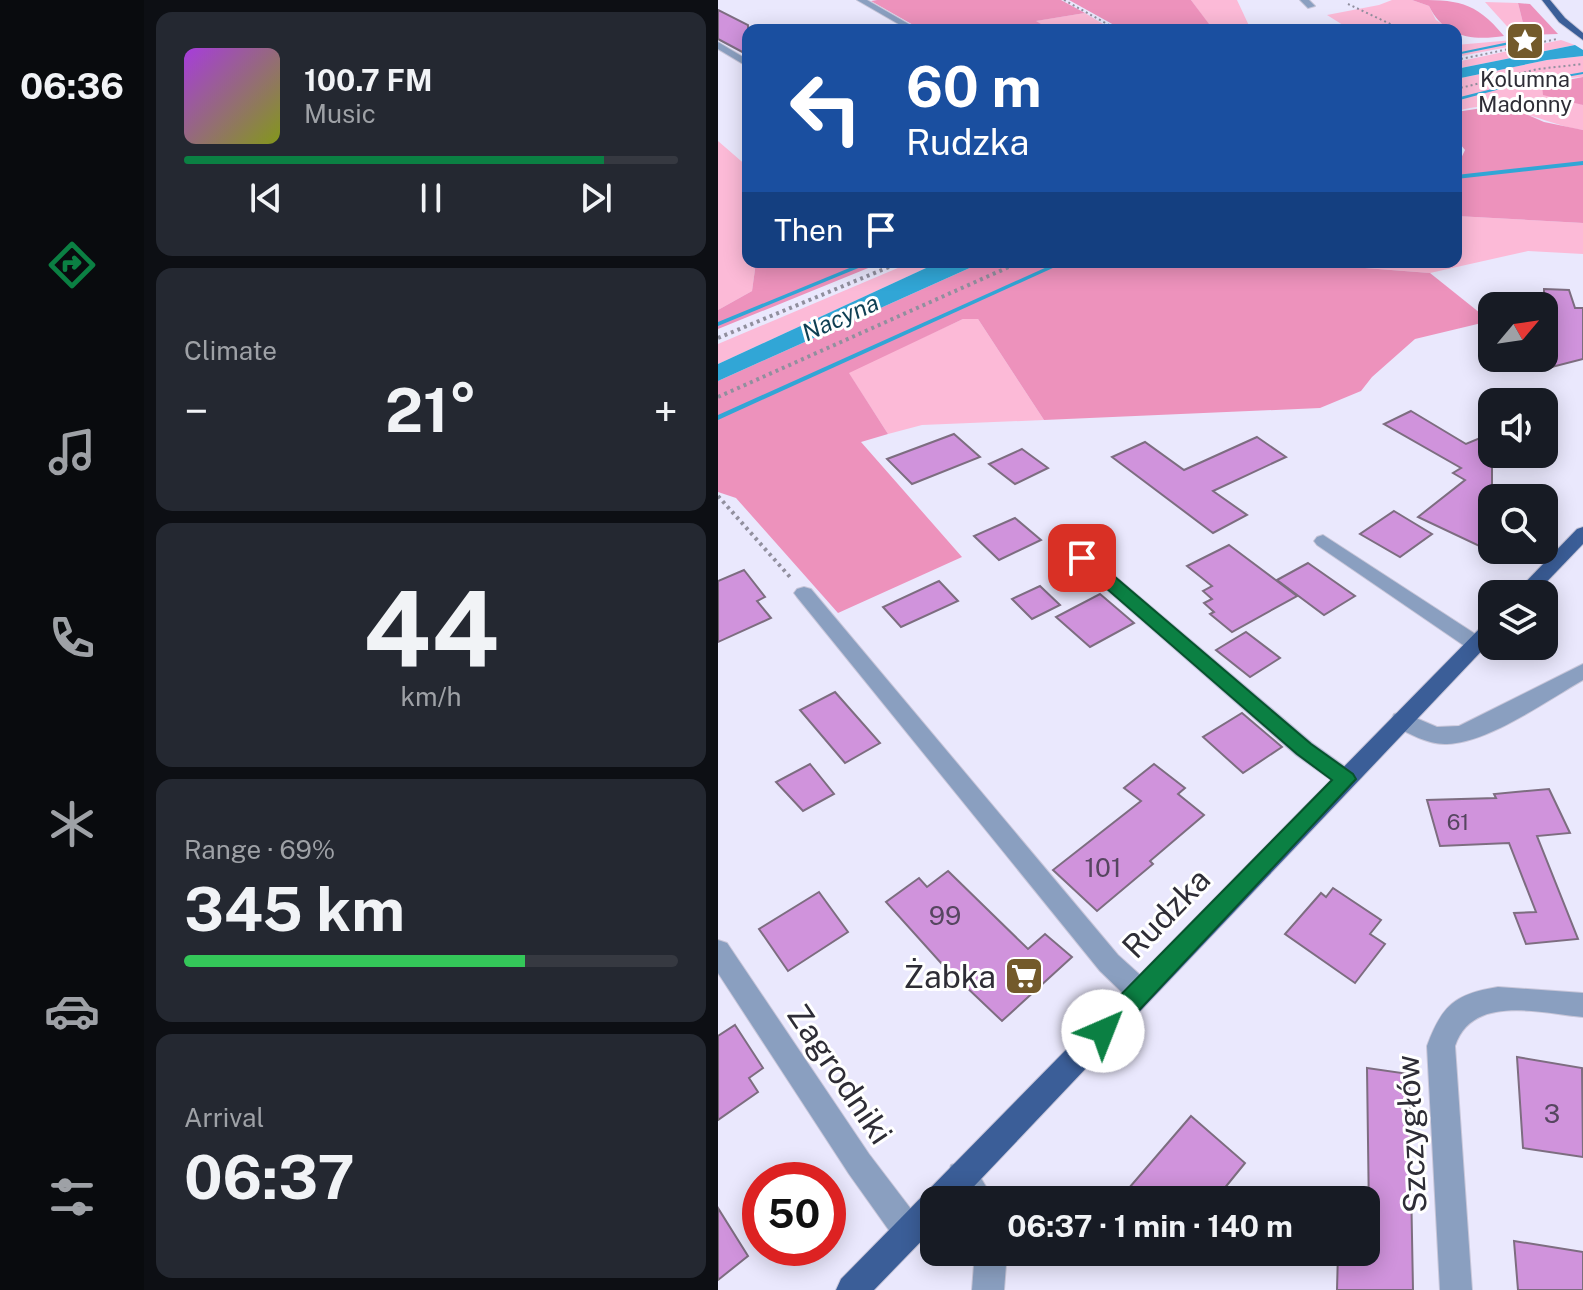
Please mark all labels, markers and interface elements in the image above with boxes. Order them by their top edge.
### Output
place icon: Kolumna Madonny [1504,20,1546,62]
text: 60 m [906,54,1042,120]
icon: left [774,56,878,160]
text: 100.7 FM [304,62,433,98]
text: 06:36 [20,65,124,107]
place label: Kolumna Madonny [1478,66,1572,117]
text: Music [304,98,376,129]
text: Rudzka [906,121,1029,163]
icon: previous [244,176,288,220]
icon: pause [409,176,453,220]
icon: next [574,176,618,220]
icon: arrive [859,208,903,252]
text: Then [774,212,843,248]
icon: directions [44,237,100,293]
water label: Nacyna [797,288,883,346]
north arrow [1478,292,1558,372]
map controls [1478,292,1558,660]
text: Climate [184,335,277,366]
text: 21° [385,375,477,446]
text: − [184,385,208,437]
text: + [654,385,678,437]
button: sound [1478,388,1558,468]
icon: music [44,424,100,480]
button: search [1478,484,1558,564]
pin [1048,524,1116,592]
icon: arrive [1060,536,1104,580]
text: 44 [363,568,499,690]
button: layers [1478,580,1558,660]
icon: phone [44,610,100,666]
text: km/h [400,681,462,712]
icon: climate [44,796,100,852]
house number: 61 [1447,809,1469,835]
text: Range · 69% [184,834,335,865]
house number: 101 [1084,852,1122,883]
street label: Rudzka [1115,861,1217,965]
text: 345 km [184,874,405,945]
house number: 99 [929,900,961,931]
supermarket icon: Żabka [1003,955,1045,997]
place label: Żabka [903,958,996,995]
icon: car [44,983,100,1039]
position arrow [1061,989,1145,1073]
street label: Zagrodniki [780,997,900,1151]
street label: Szczygłów [1388,1054,1434,1214]
house number: 3 [1544,1098,1560,1129]
text: Arrival [184,1102,264,1133]
text: 06:37 [184,1142,355,1213]
speed limit sign: 50 [742,1162,846,1266]
icon: filters [44,1169,100,1225]
text: 06:37 · 1 min · 140 m [1007,1208,1293,1244]

